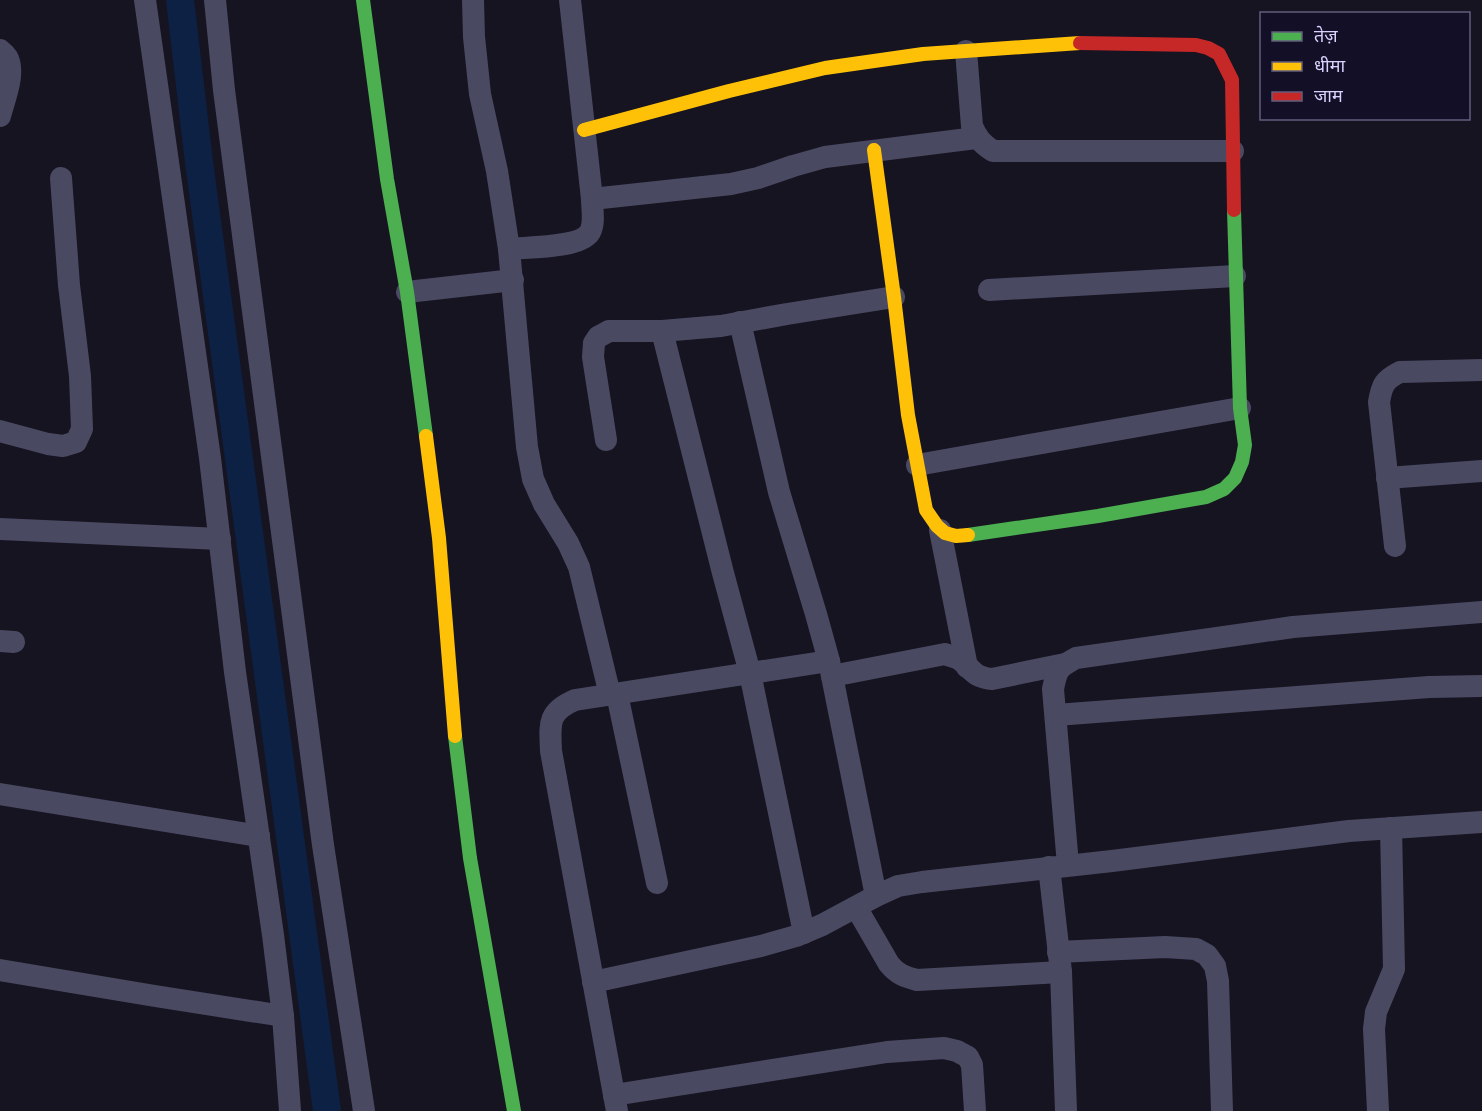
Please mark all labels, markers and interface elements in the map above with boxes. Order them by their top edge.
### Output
legend [1260,12,1470,120]
text: तेज़ [1314,25,1338,45]
text: धीमा [1314,55,1345,75]
text: जाम [1314,85,1344,105]

